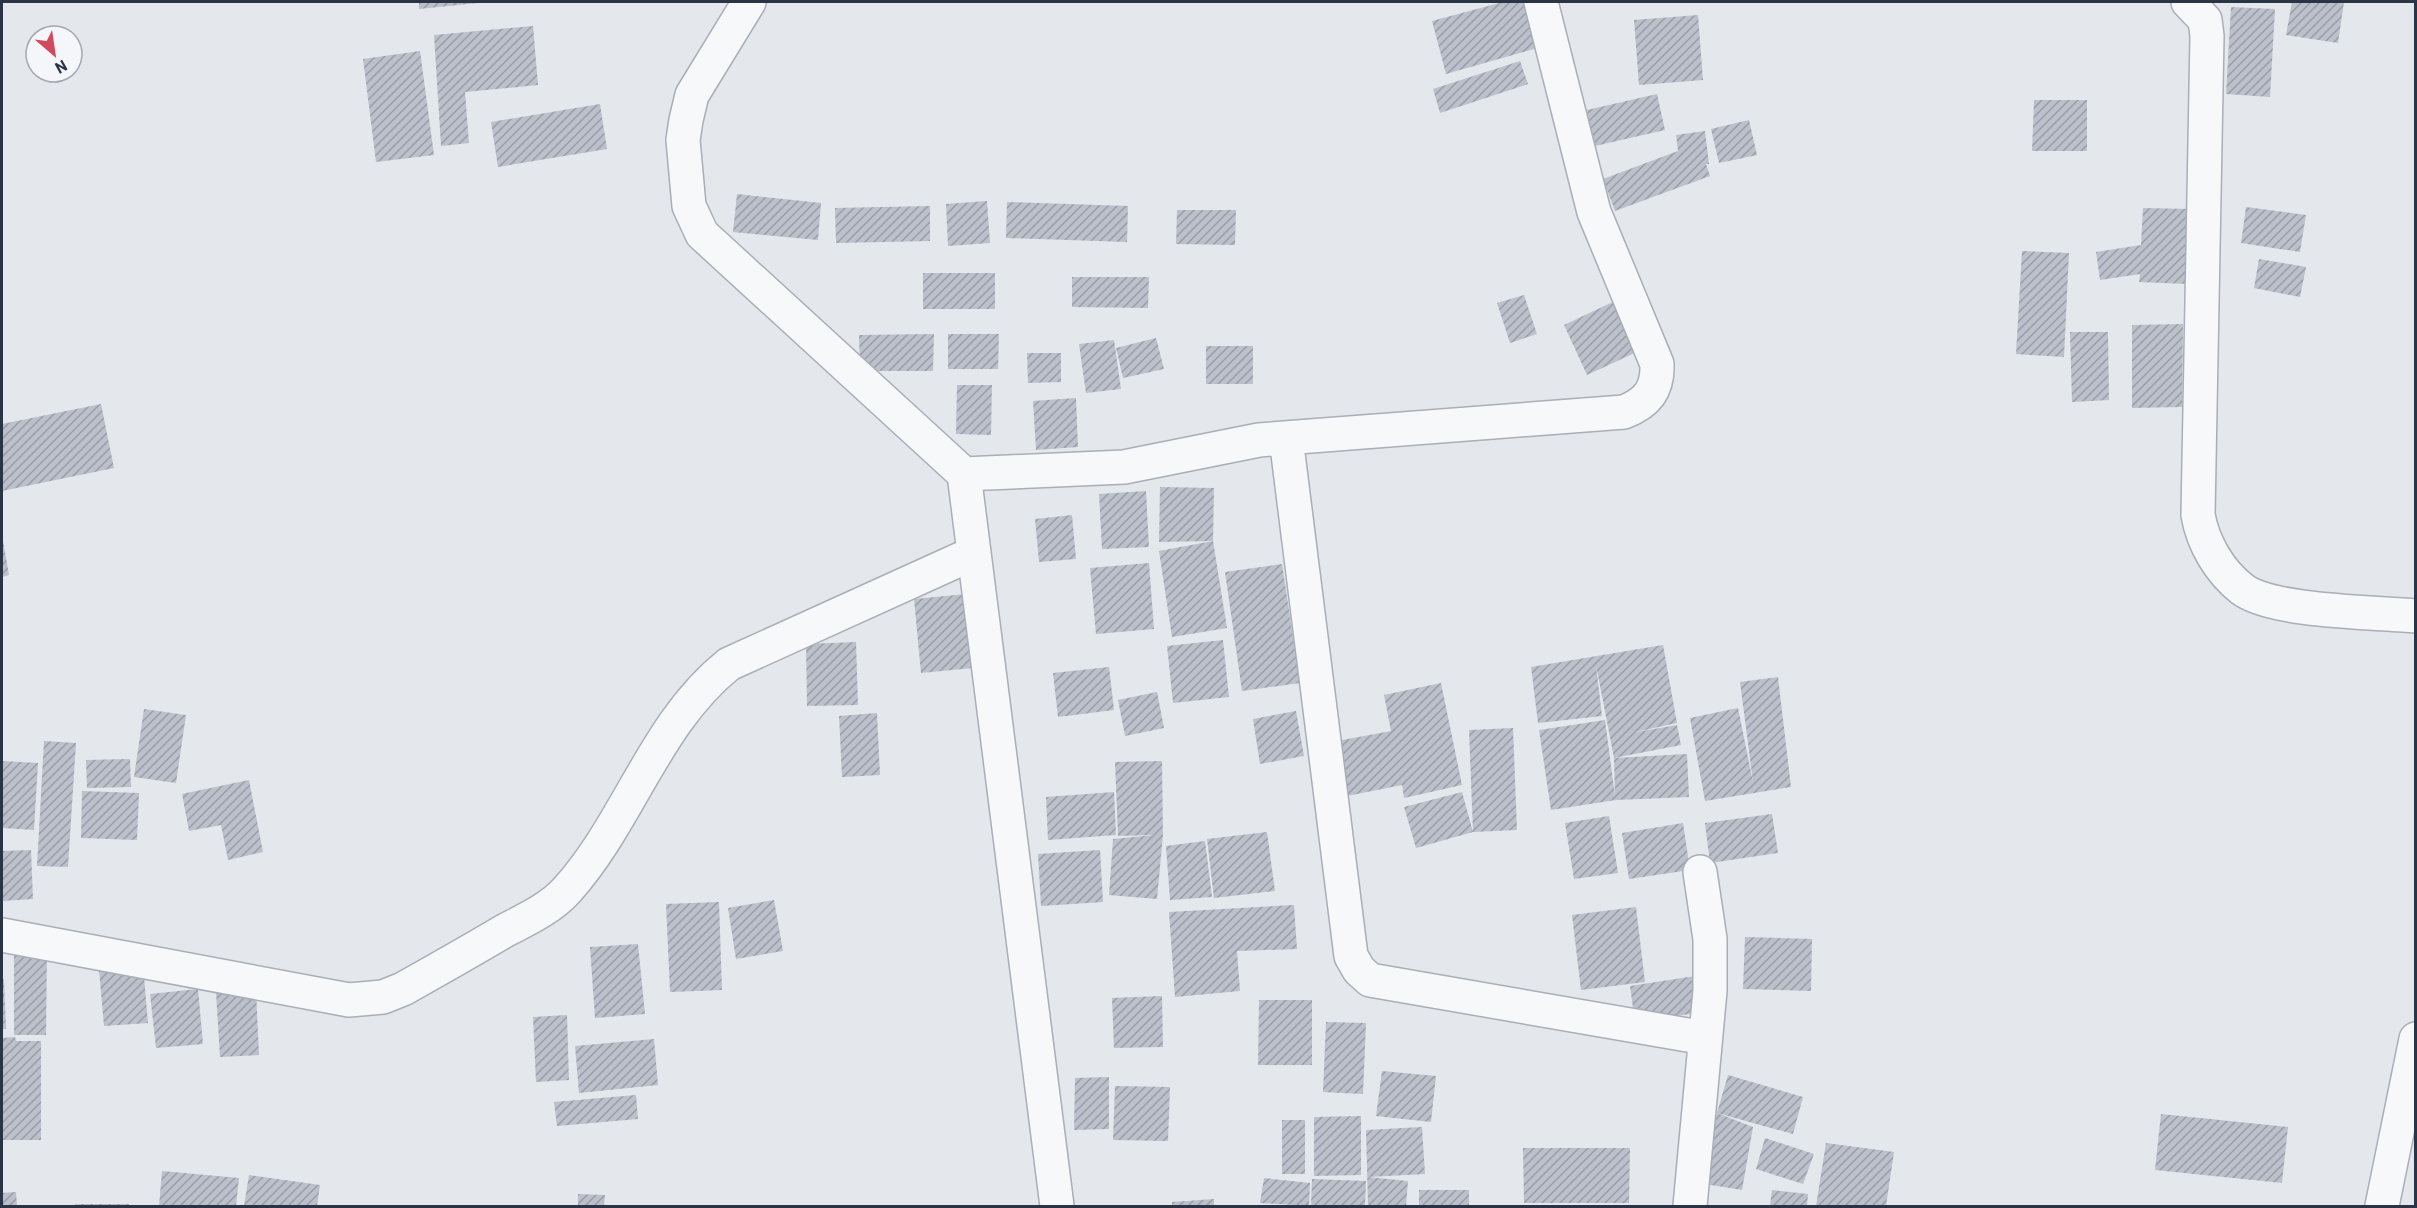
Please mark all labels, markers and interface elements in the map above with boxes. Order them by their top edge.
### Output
north arrow [24,24,84,84]
text: N [52,57,71,78]

